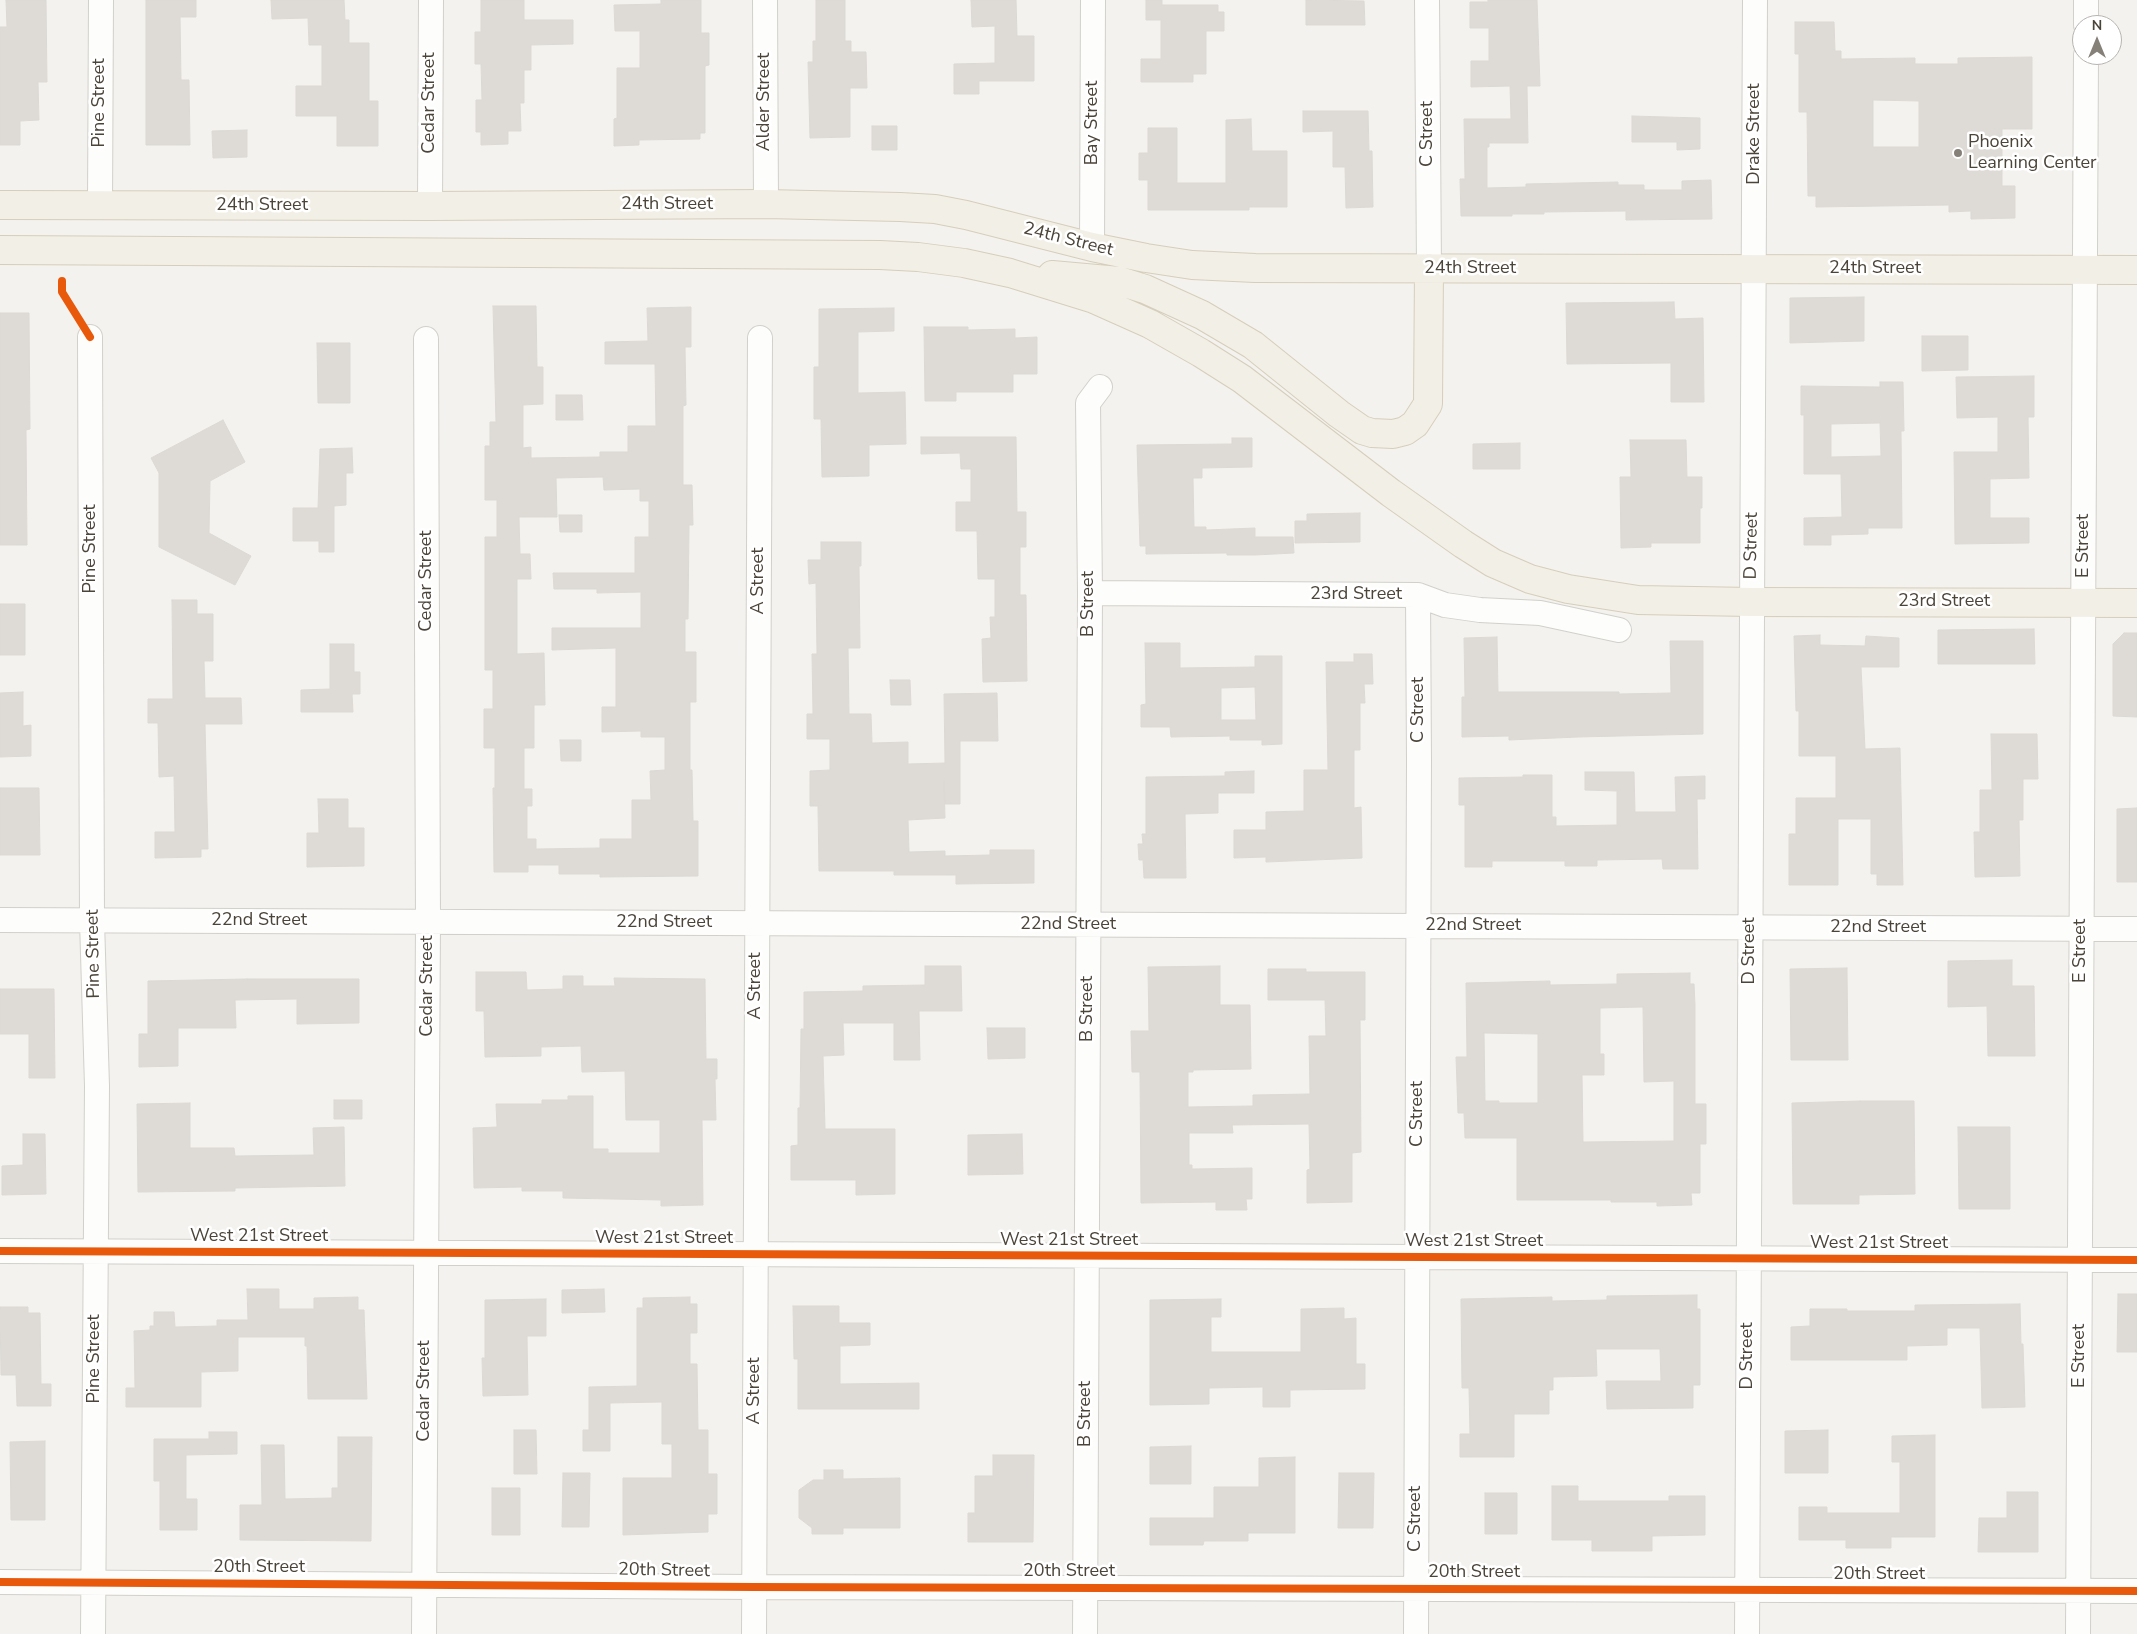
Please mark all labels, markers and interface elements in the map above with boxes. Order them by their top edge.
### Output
north arrow [2072,15,2122,65]
text: N [2092,16,2102,35]
street label: Cedar Street [419,52,441,154]
street label: Alder Street [754,53,776,151]
street label: Pine Street [89,58,111,148]
street label: Bay Street [1082,81,1104,165]
street label: Drake Street [1744,83,1766,185]
street label: C Street [1417,101,1439,167]
place label: Phoenix Learning Center [1968,132,2097,174]
marker: Phoenix Learning Center [1952,147,1964,159]
street label: 24th Street [621,194,713,216]
street label: 24th Street [216,195,308,217]
street label: 24th Street [1021,218,1115,262]
street label: 24th Street [1424,258,1516,280]
street label: 24th Street [1829,258,1921,280]
street label: Pine Street [80,504,102,594]
street label: D Street [1741,512,1763,580]
street label: E Street [2073,514,2095,578]
street label: Cedar Street [416,530,438,632]
street label: A Street [748,548,770,614]
street label: B Street [1078,571,1100,637]
street label: 23rd Street [1310,584,1402,606]
street label: 23rd Street [1898,591,1990,613]
street label: C Street [1408,677,1430,743]
street label: Pine Street [82,909,106,999]
street label: 22nd Street [211,910,307,932]
street label: 22nd Street [616,912,712,934]
street label: 22nd Street [1020,914,1116,936]
street label: 22nd Street [1425,915,1521,937]
street label: D Street [1739,917,1761,985]
street label: 22nd Street [1830,917,1926,939]
street label: E Street [2070,919,2092,983]
street label: Cedar Street [417,935,439,1037]
street label: A Street [745,953,767,1019]
street label: B Street [1077,976,1099,1042]
street label: C Street [1407,1081,1429,1147]
street label: West 21st Street [190,1226,328,1248]
street label: West 21st Street [595,1228,733,1250]
street label: West 21st Street [1000,1230,1138,1252]
street label: West 21st Street [1405,1231,1543,1253]
street label: West 21st Street [1810,1233,1948,1255]
street label: Pine Street [84,1314,106,1404]
street label: D Street [1737,1322,1759,1390]
street label: E Street [2069,1324,2091,1388]
street label: Cedar Street [414,1340,436,1442]
street label: A Street [744,1358,766,1424]
street label: B Street [1075,1381,1097,1447]
street label: C Street [1405,1486,1427,1552]
street label: 20th Street [213,1557,305,1579]
street label: 20th Street [618,1559,710,1583]
street label: 20th Street [1023,1561,1115,1583]
street label: 20th Street [1428,1562,1520,1584]
street label: 20th Street [1833,1564,1925,1586]

